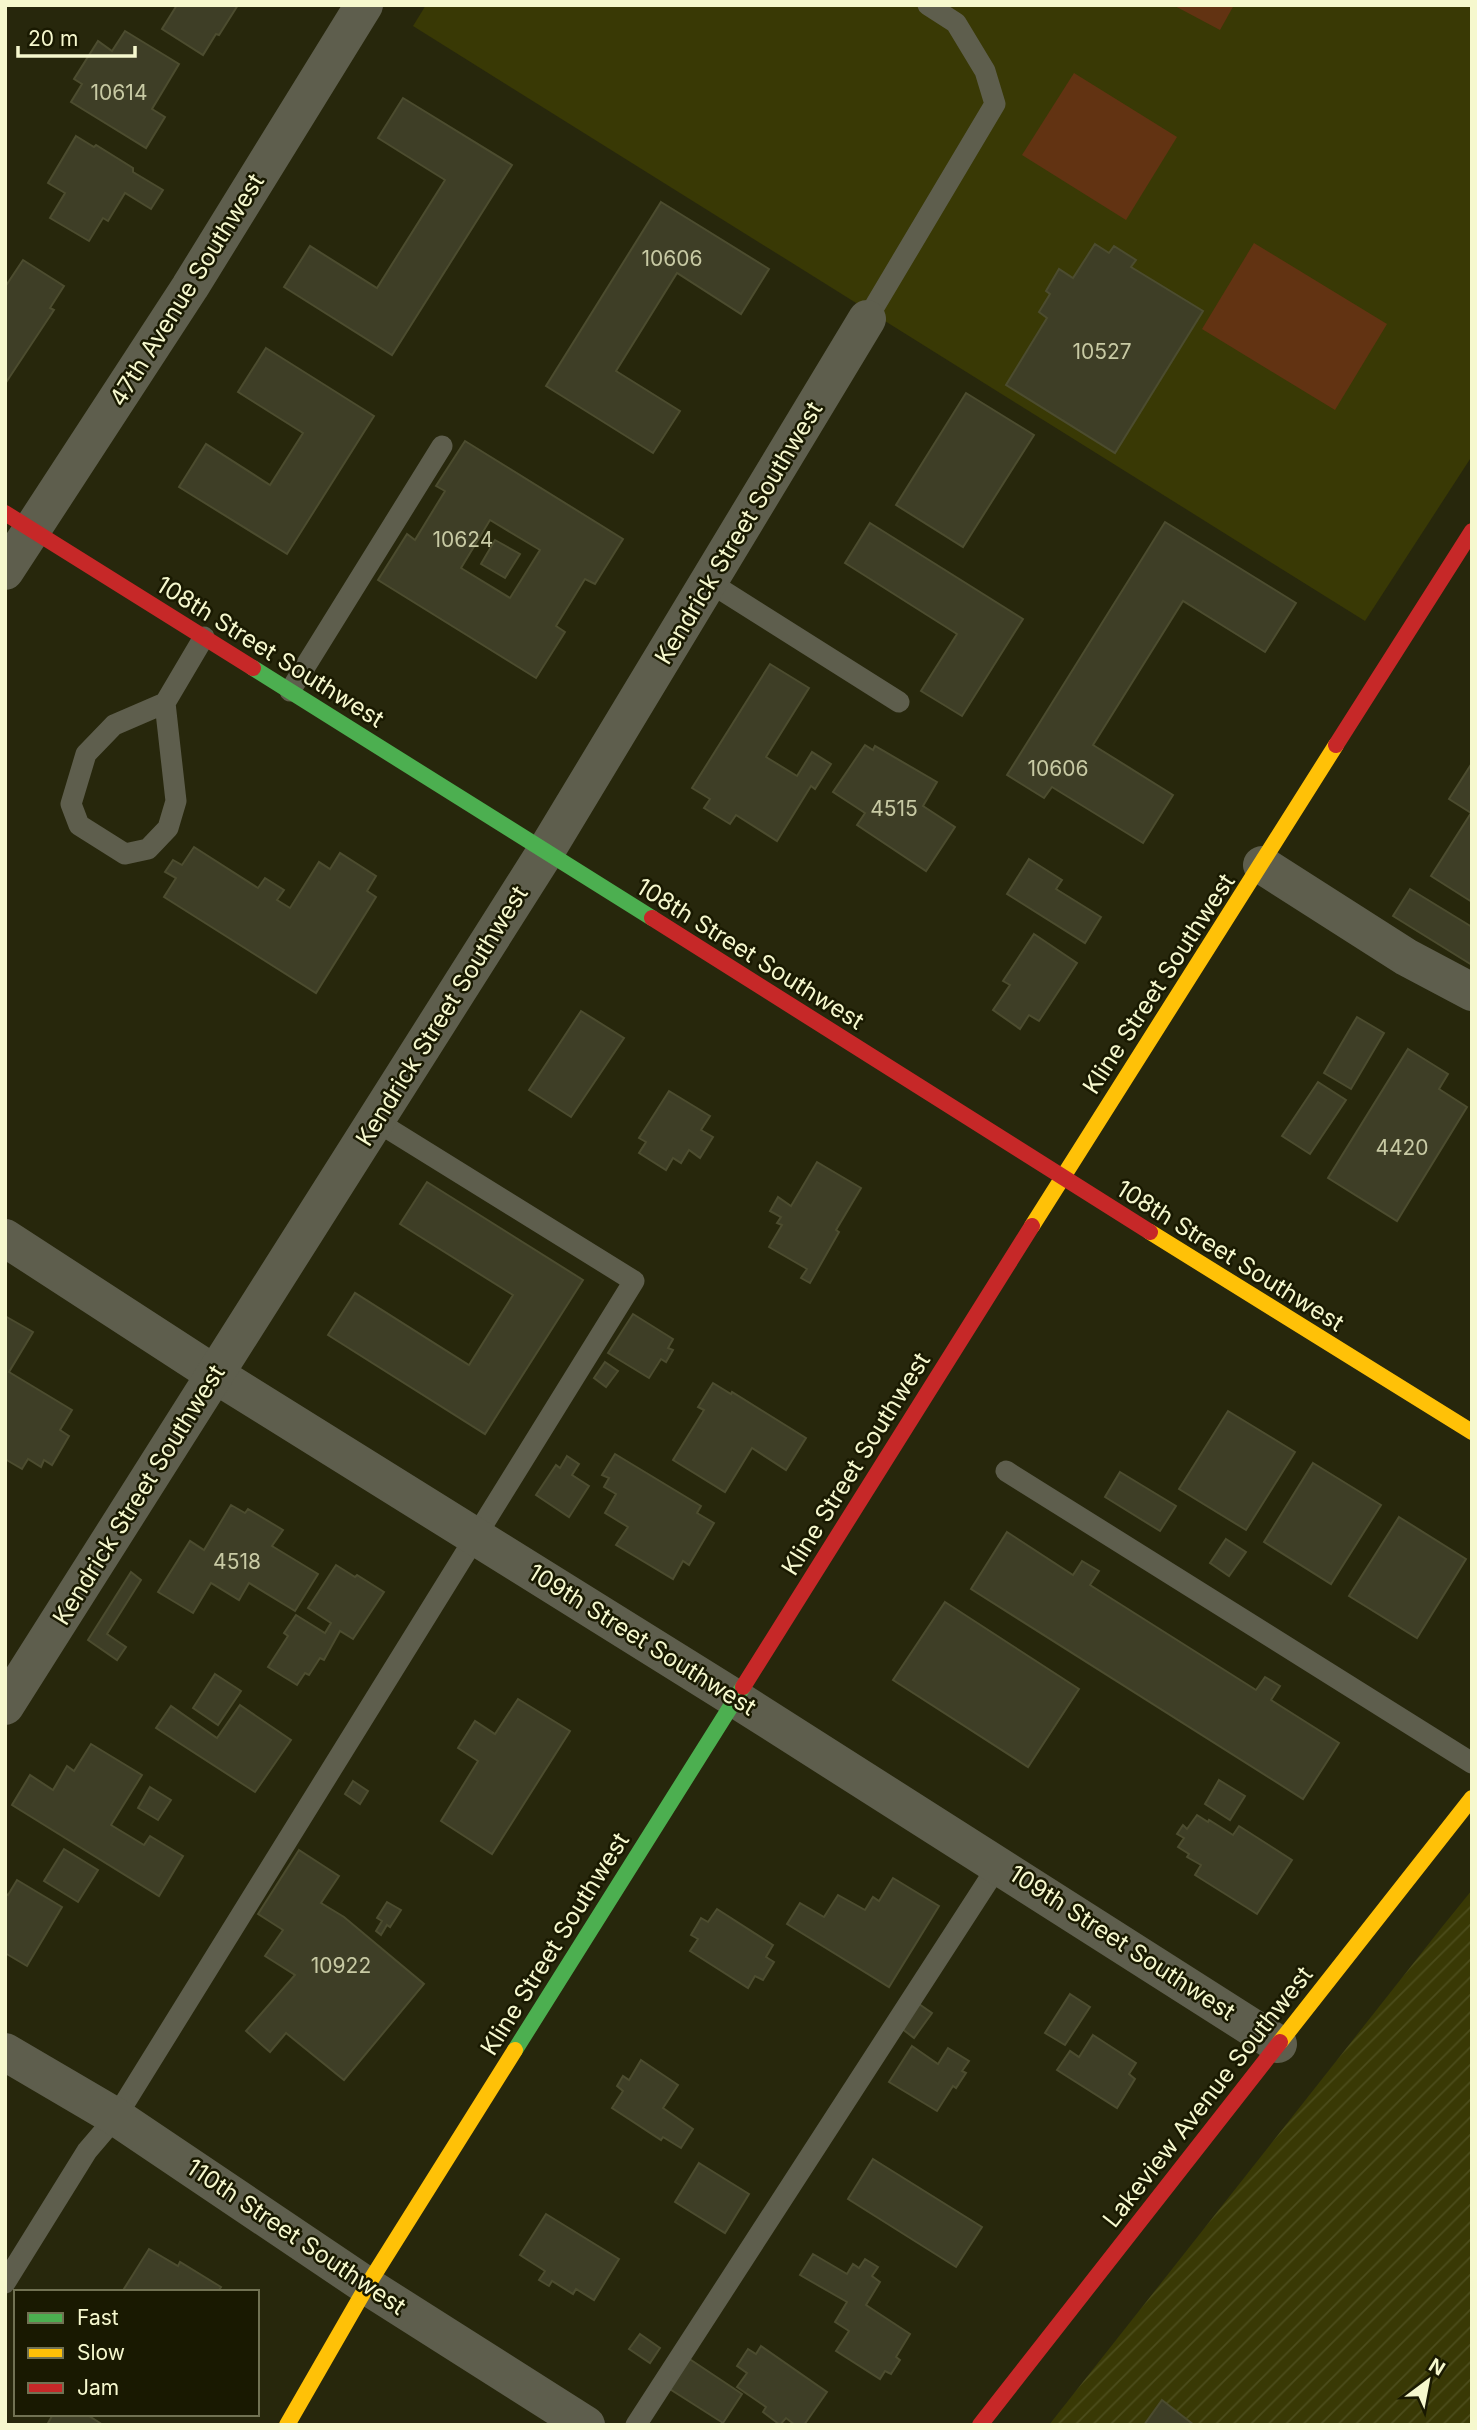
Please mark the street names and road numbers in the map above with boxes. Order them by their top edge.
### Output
street label: 47th Avenue Southwest [103,168,270,411]
street label: Kendrick Street Southwest [649,396,829,669]
street label: 108th Street Southwest [151,570,389,734]
street label: Kline Street Southwest [1076,868,1241,1099]
street label: 108th Street Southwest [631,872,869,1036]
street label: Kendrick Street Southwest [349,880,534,1151]
street label: 108th Street Southwest [1111,1174,1349,1338]
street label: Kline Street Southwest [775,1347,936,1580]
street label: Kendrick Street Southwest [46,1359,231,1630]
street label: 109th Street Southwest [523,1558,762,1722]
street label: Kline Street Southwest [474,1827,635,2060]
street label: 109th Street Southwest [1004,1859,1241,2026]
street label: Lakeview Avenue Southwest [1097,1960,1319,2233]
street label: 110th Street Southwest [181,2152,411,2321]

